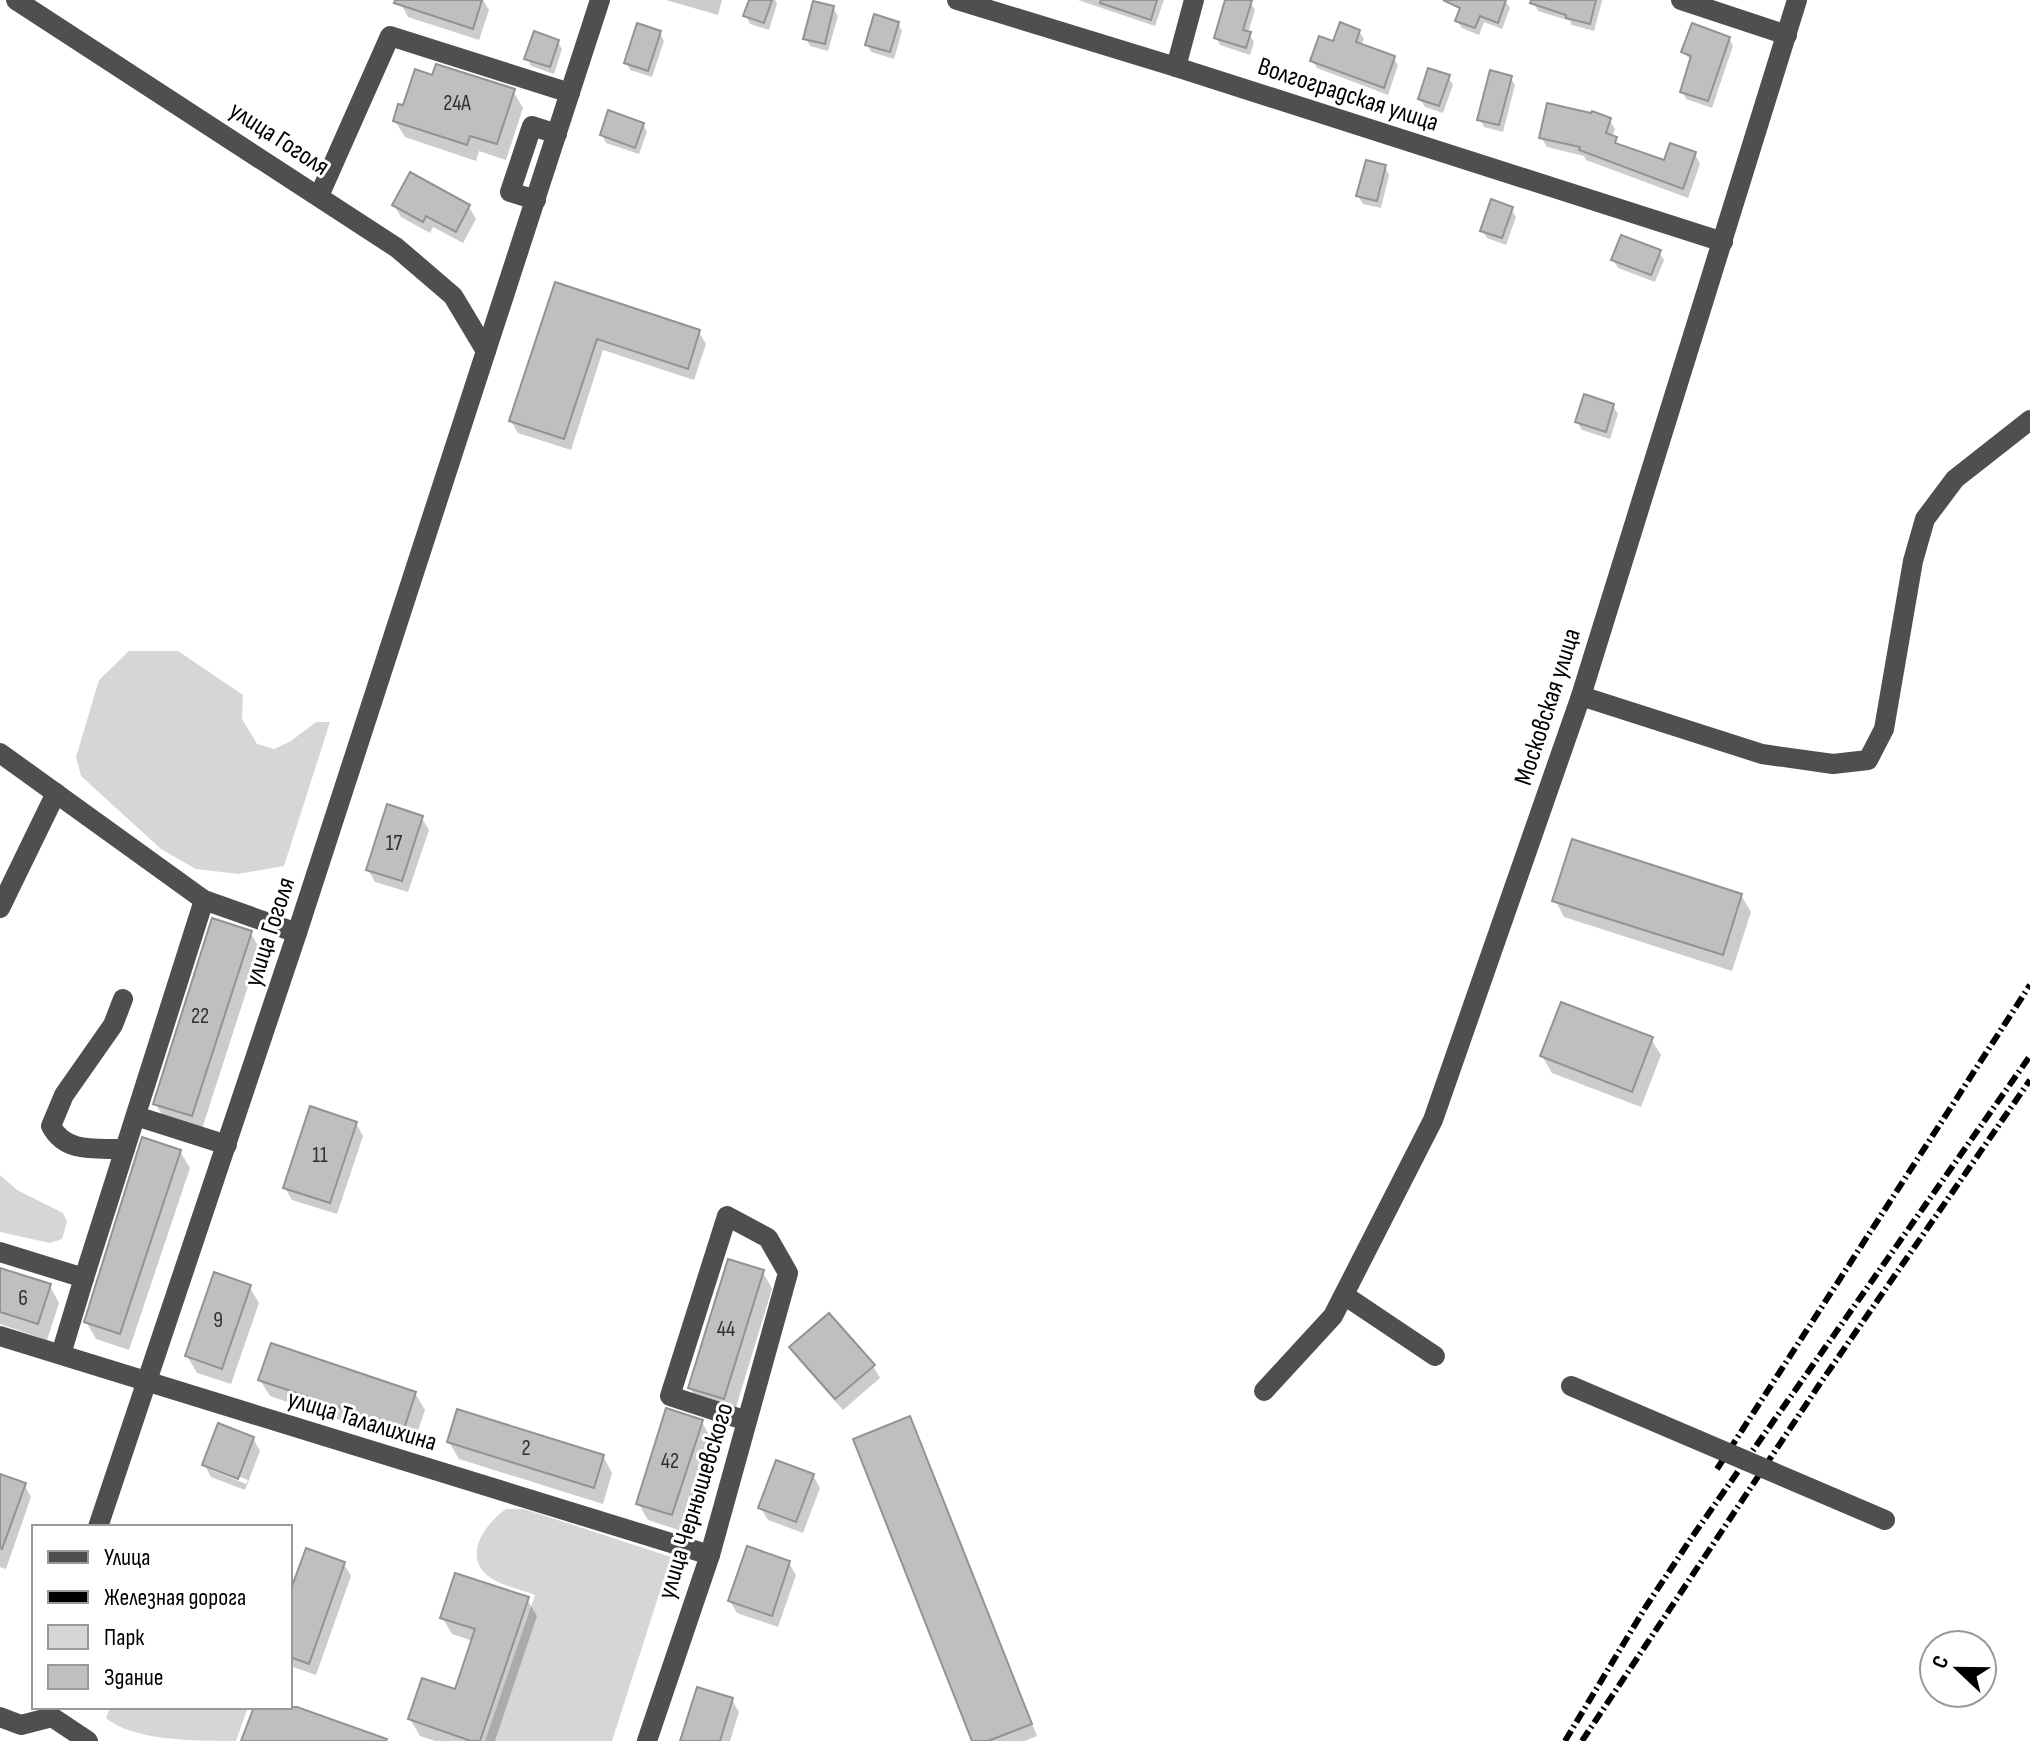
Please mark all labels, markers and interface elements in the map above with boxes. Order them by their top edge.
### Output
street label: Волгоградская улица [1254,51,1442,139]
house number: 24А [443,90,471,117]
street label: улица Гоголя [223,95,335,183]
street label: Московская улица [1508,625,1588,789]
house number: 17 [386,830,402,857]
street label: улица Гоголя [238,873,302,991]
house number: 22 [191,1003,209,1030]
house number: 11 [312,1142,328,1169]
house number: 6 [18,1285,28,1312]
house number: 9 [213,1307,223,1334]
house number: 44 [717,1316,735,1343]
street label: улица Талалихина [284,1384,440,1458]
street label: улица Чернышевского [651,1399,741,1603]
house number: 2 [521,1435,531,1462]
house number: 42 [661,1448,679,1475]
legend [32,1525,292,1709]
text: Улица [104,1543,150,1572]
text: Железная дорога [104,1583,246,1612]
text: Парк [104,1623,145,1652]
north arrow [1918,1629,1998,1709]
text: С [1926,1652,1955,1672]
text: Здание [104,1663,163,1692]

